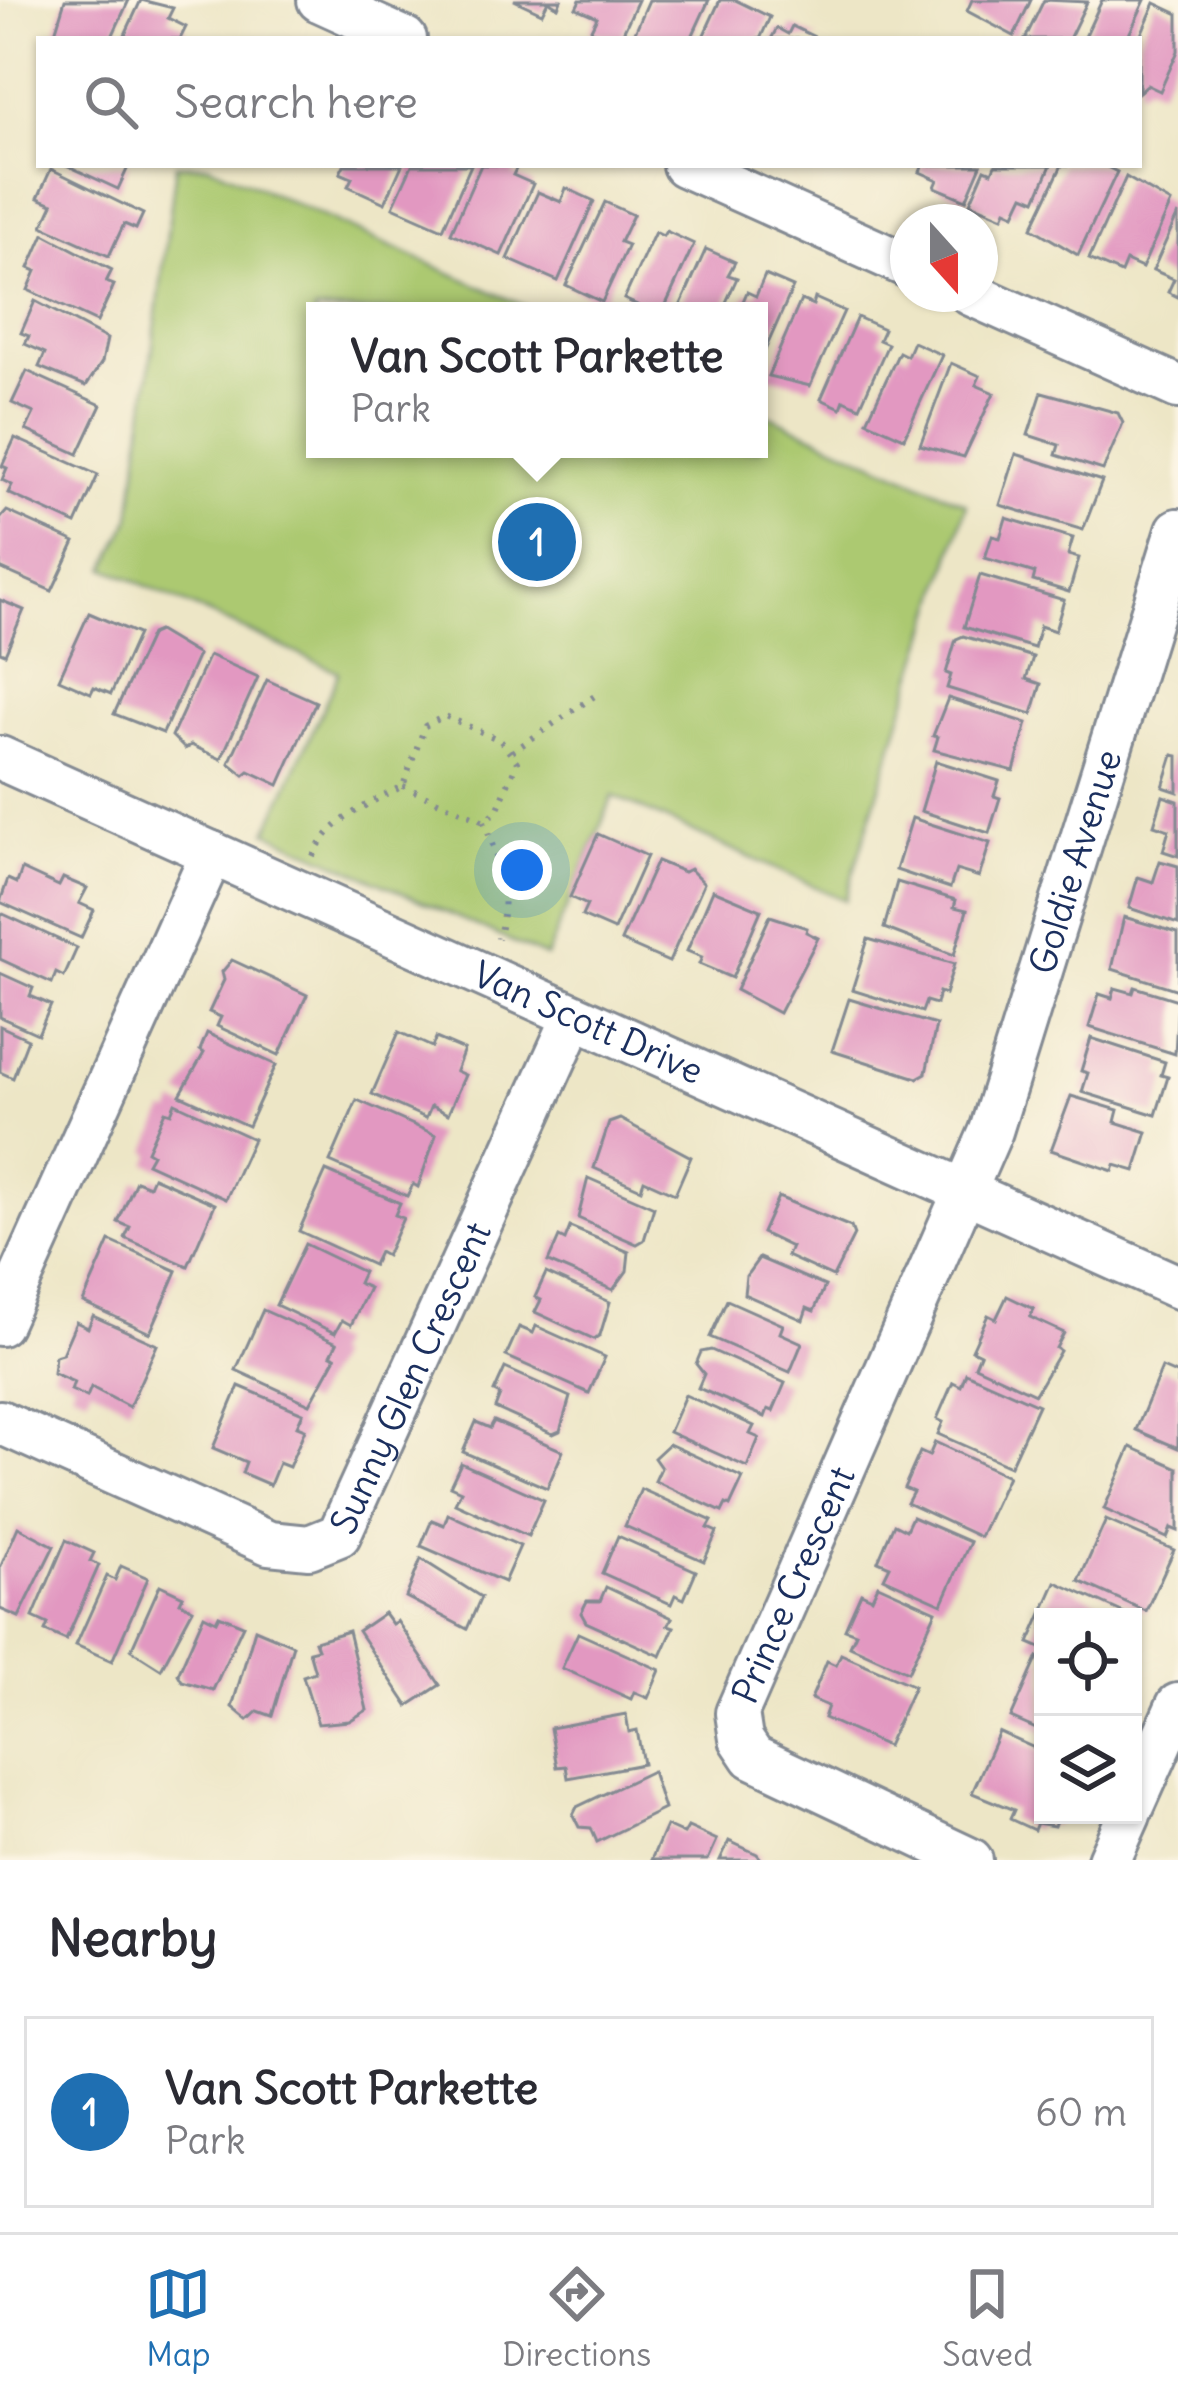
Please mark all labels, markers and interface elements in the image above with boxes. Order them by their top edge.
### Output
search box [36,36,1142,168]
icon: search [78,69,144,135]
text: Search here [174,74,418,130]
north arrow [890,204,998,312]
popup [306,302,768,458]
text: Van Scott Parkette [350,328,724,384]
text: Park [350,384,431,433]
pin: 1 [498,497,576,587]
street label: Goldie Avenue [1019,744,1131,980]
your location [492,840,552,900]
street label: Van Scott Drive [466,952,710,1094]
street label: Sunny Glen Crescent [321,1215,501,1541]
street label: Prince Crescent [722,1460,865,1710]
map controls [1034,1608,1142,1824]
button: locate [1034,1608,1142,1716]
button: layers [1034,1716,1142,1824]
text: Nearby [48,1906,217,1970]
text: Van Scott Parkette [165,2060,538,2116]
text: 1 [82,2088,98,2137]
text: 60 m [1035,2088,1127,2137]
text: Park [165,2116,246,2165]
tab: Map [145,2261,211,2375]
tab: Directions [502,2261,651,2375]
tab: Saved [942,2261,1033,2375]

